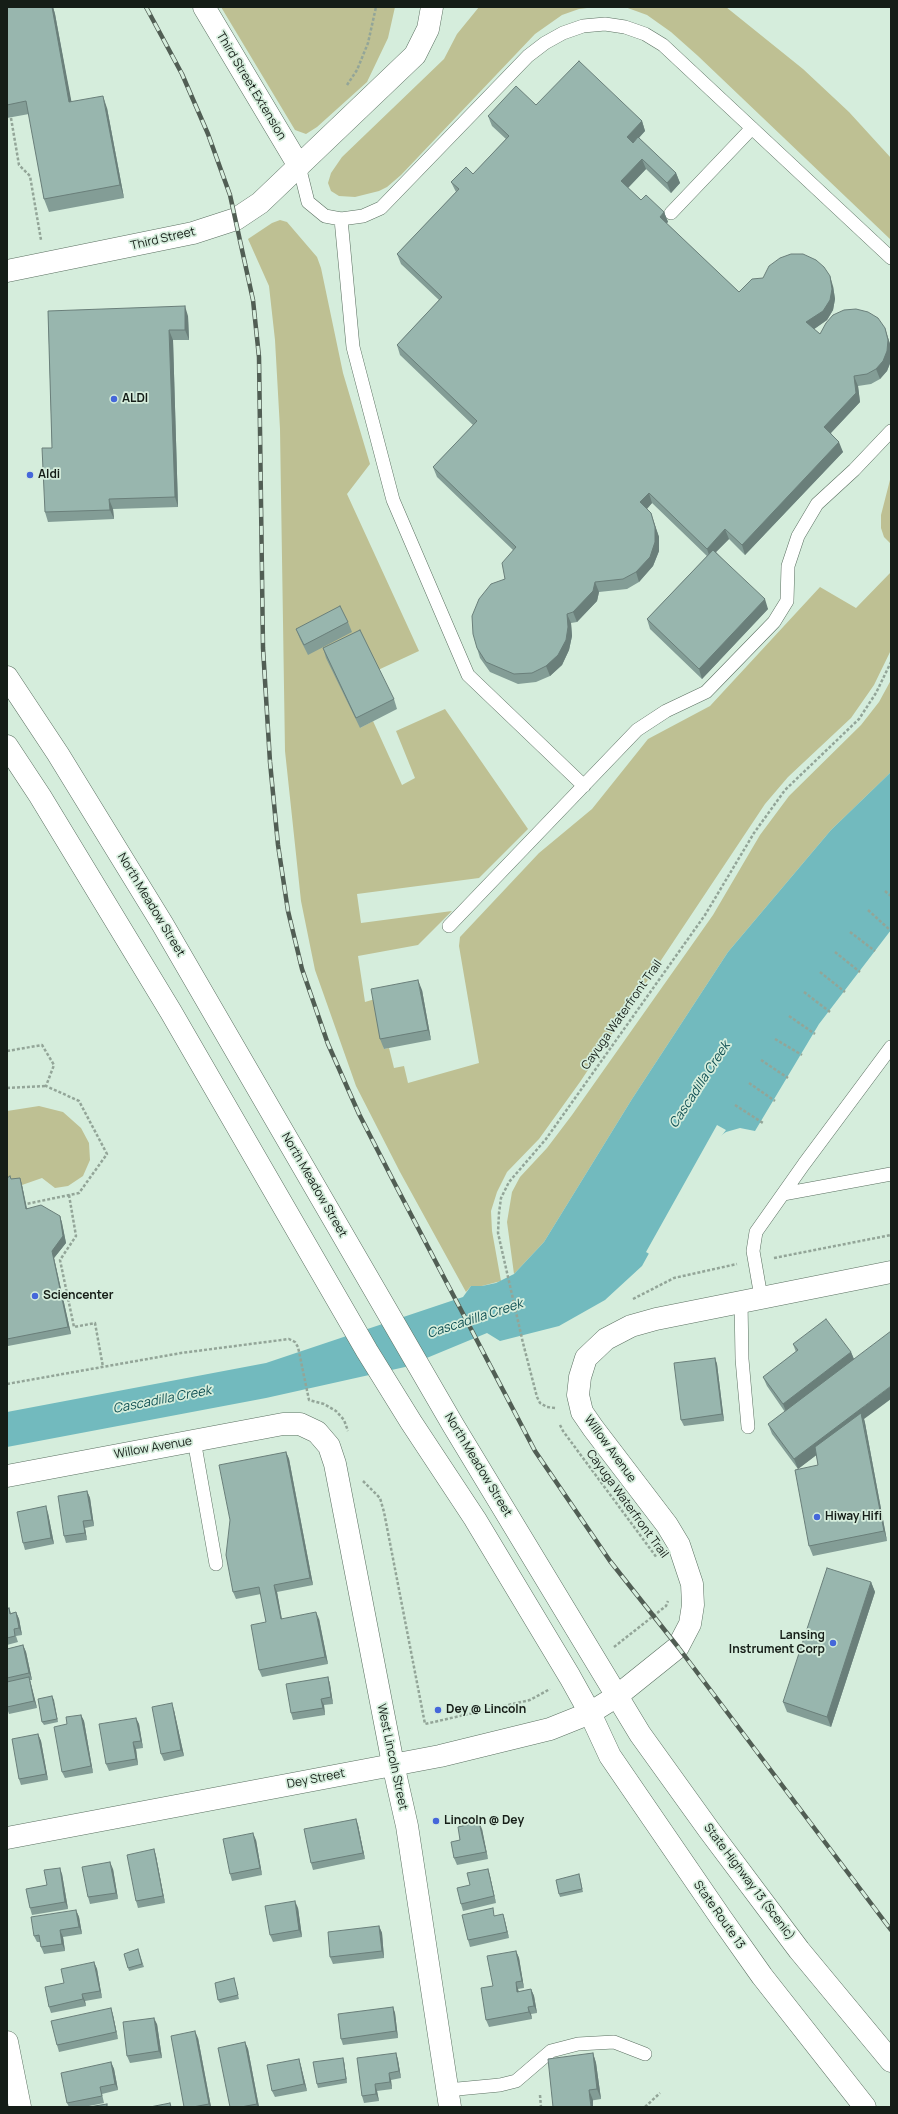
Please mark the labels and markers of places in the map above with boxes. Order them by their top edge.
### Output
place label: ALDI [122,392,148,406]
marker: ALDI [109,394,119,404]
place label: Aldi [38,468,60,482]
marker: Aldi [25,470,35,480]
place label: Sciencenter [43,1289,114,1303]
marker: Sciencenter [30,1291,40,1301]
place label: Hiway Hifi [825,1510,882,1524]
marker: Hiway Hifi [812,1512,822,1522]
place label: Lansing Instrument Corp [729,1629,825,1657]
marker: Lansing Instrument Corp [828,1638,838,1648]
place label: Dey @ Lincoln [446,1703,526,1717]
marker: Dey @ Lincoln [433,1705,443,1715]
place label: Lincoln @ Dey [444,1814,524,1828]
marker: Lincoln @ Dey [431,1816,441,1826]

